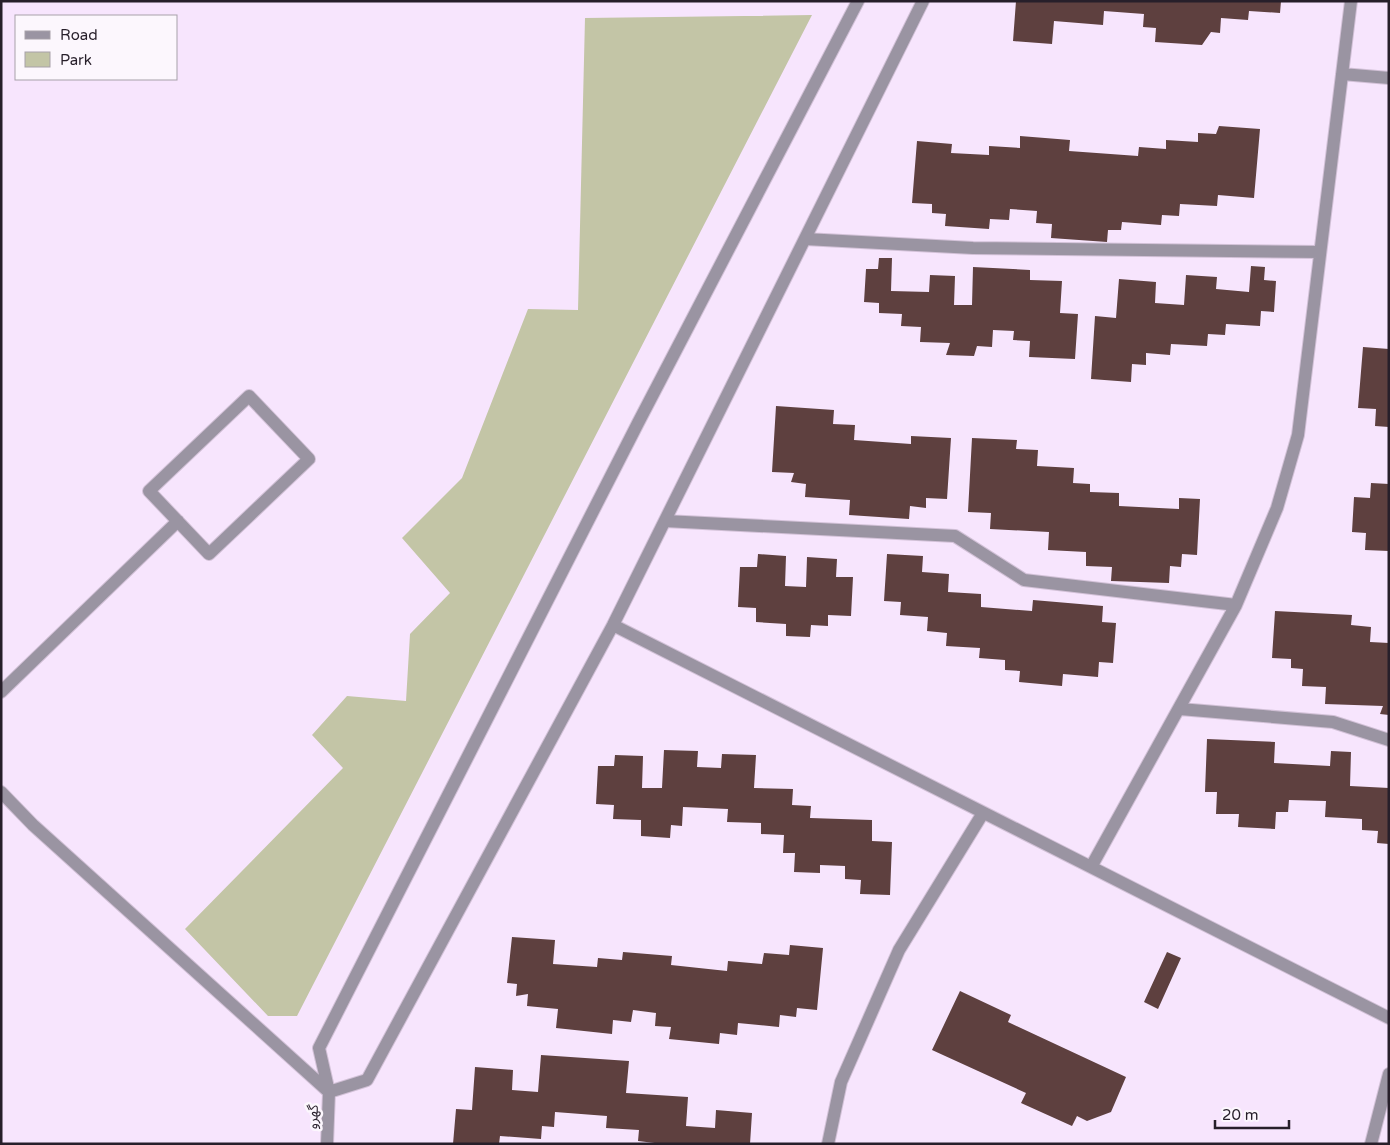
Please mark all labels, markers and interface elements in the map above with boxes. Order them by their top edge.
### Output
legend [15,15,178,80]
text: Road [60,26,98,44]
text: Park [60,51,92,69]
scale bar [1215,1098,1289,1130]
street label: گهرو [304,1104,322,1130]
text: 20 m [1222,1106,1259,1124]

